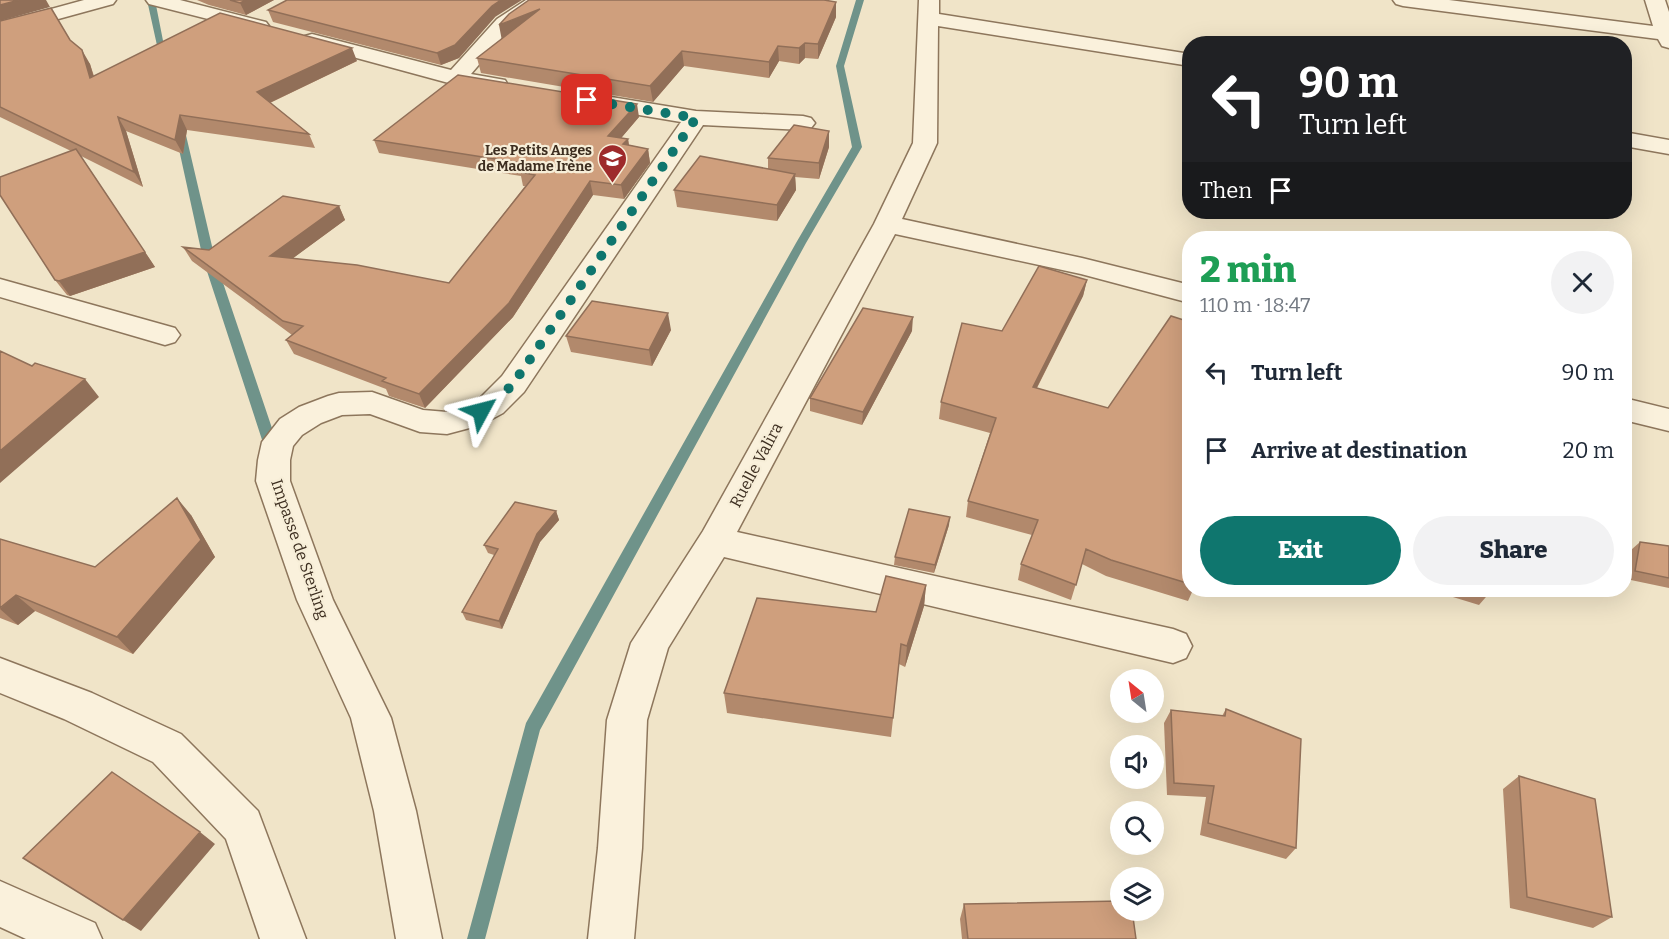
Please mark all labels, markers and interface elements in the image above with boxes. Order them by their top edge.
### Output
text: 90 m [1299,58,1398,108]
icon: left [1200,60,1278,138]
pin [561,74,612,125]
icon: arrive [570,83,603,116]
text: Turn left [1299,109,1407,141]
place label: Les Petits Anges de Madame Irène [478,142,592,175]
school or university icon: Les Petits Anges de Madame Irène [597,142,629,184]
icon: arrive [1264,174,1297,207]
text: Then [1200,177,1252,204]
text: 2 min [1200,248,1296,292]
button: close [1551,251,1614,314]
text: 110 m · 18:47 [1200,293,1310,317]
icon: left [1200,356,1233,389]
text: Turn left [1251,359,1343,386]
text: 90 m [1562,359,1614,386]
position arrow [449,379,513,443]
street label: Ruelle Valira [726,419,786,511]
icon: arrive [1200,434,1233,467]
text: Arrive at destination [1251,437,1467,464]
text: 20 m [1563,437,1614,464]
street label: Impasse de Sterling [267,476,333,622]
button: Exit [1200,516,1401,585]
button: Share [1413,516,1614,585]
north arrow [1110,669,1164,723]
map controls [1110,669,1164,921]
button: sound [1110,735,1164,789]
button: search [1110,801,1164,855]
button: layers [1110,867,1164,921]

